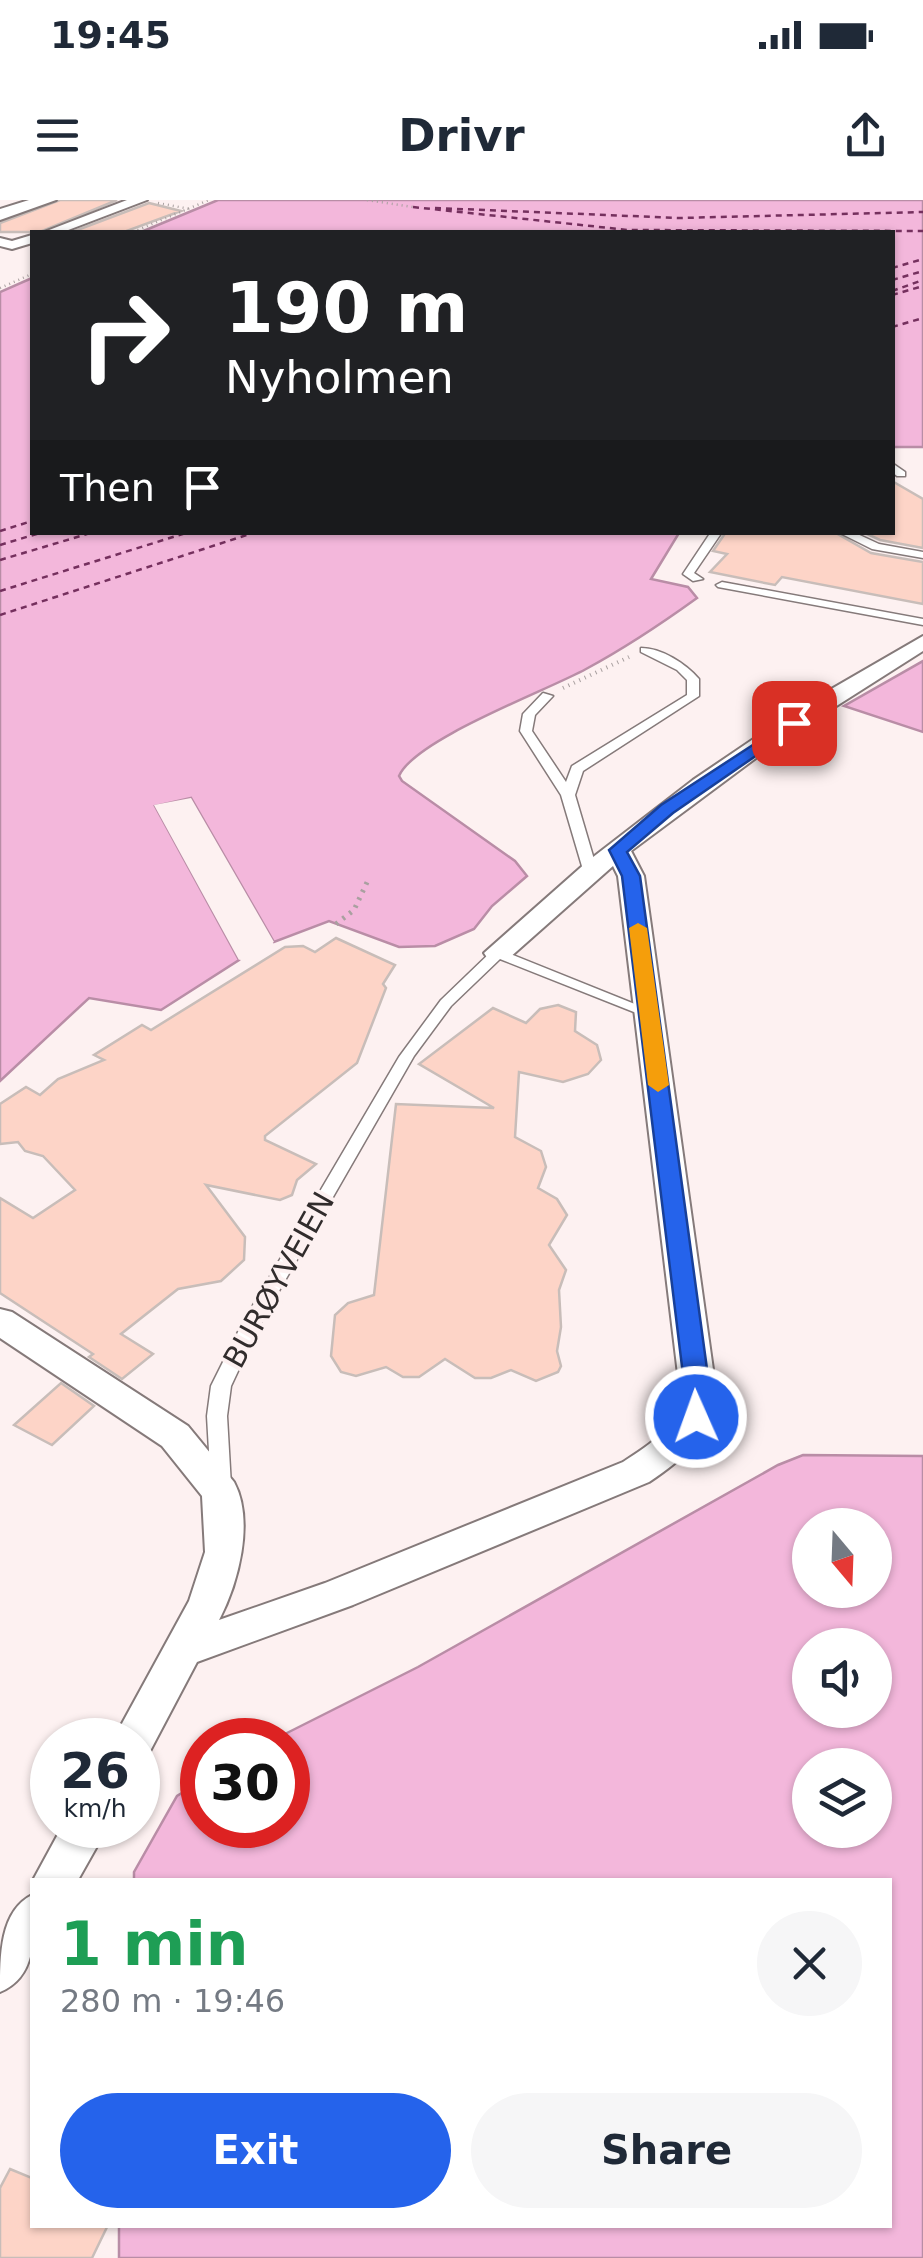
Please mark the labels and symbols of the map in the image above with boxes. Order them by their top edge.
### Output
pin [752,681,837,766]
street label: BURØYVEIEN [216,1186,341,1374]
position arrow [644,1365,748,1469]
north arrow [792,1508,892,1608]
speed limit sign: 30 [180,1718,310,1848]

